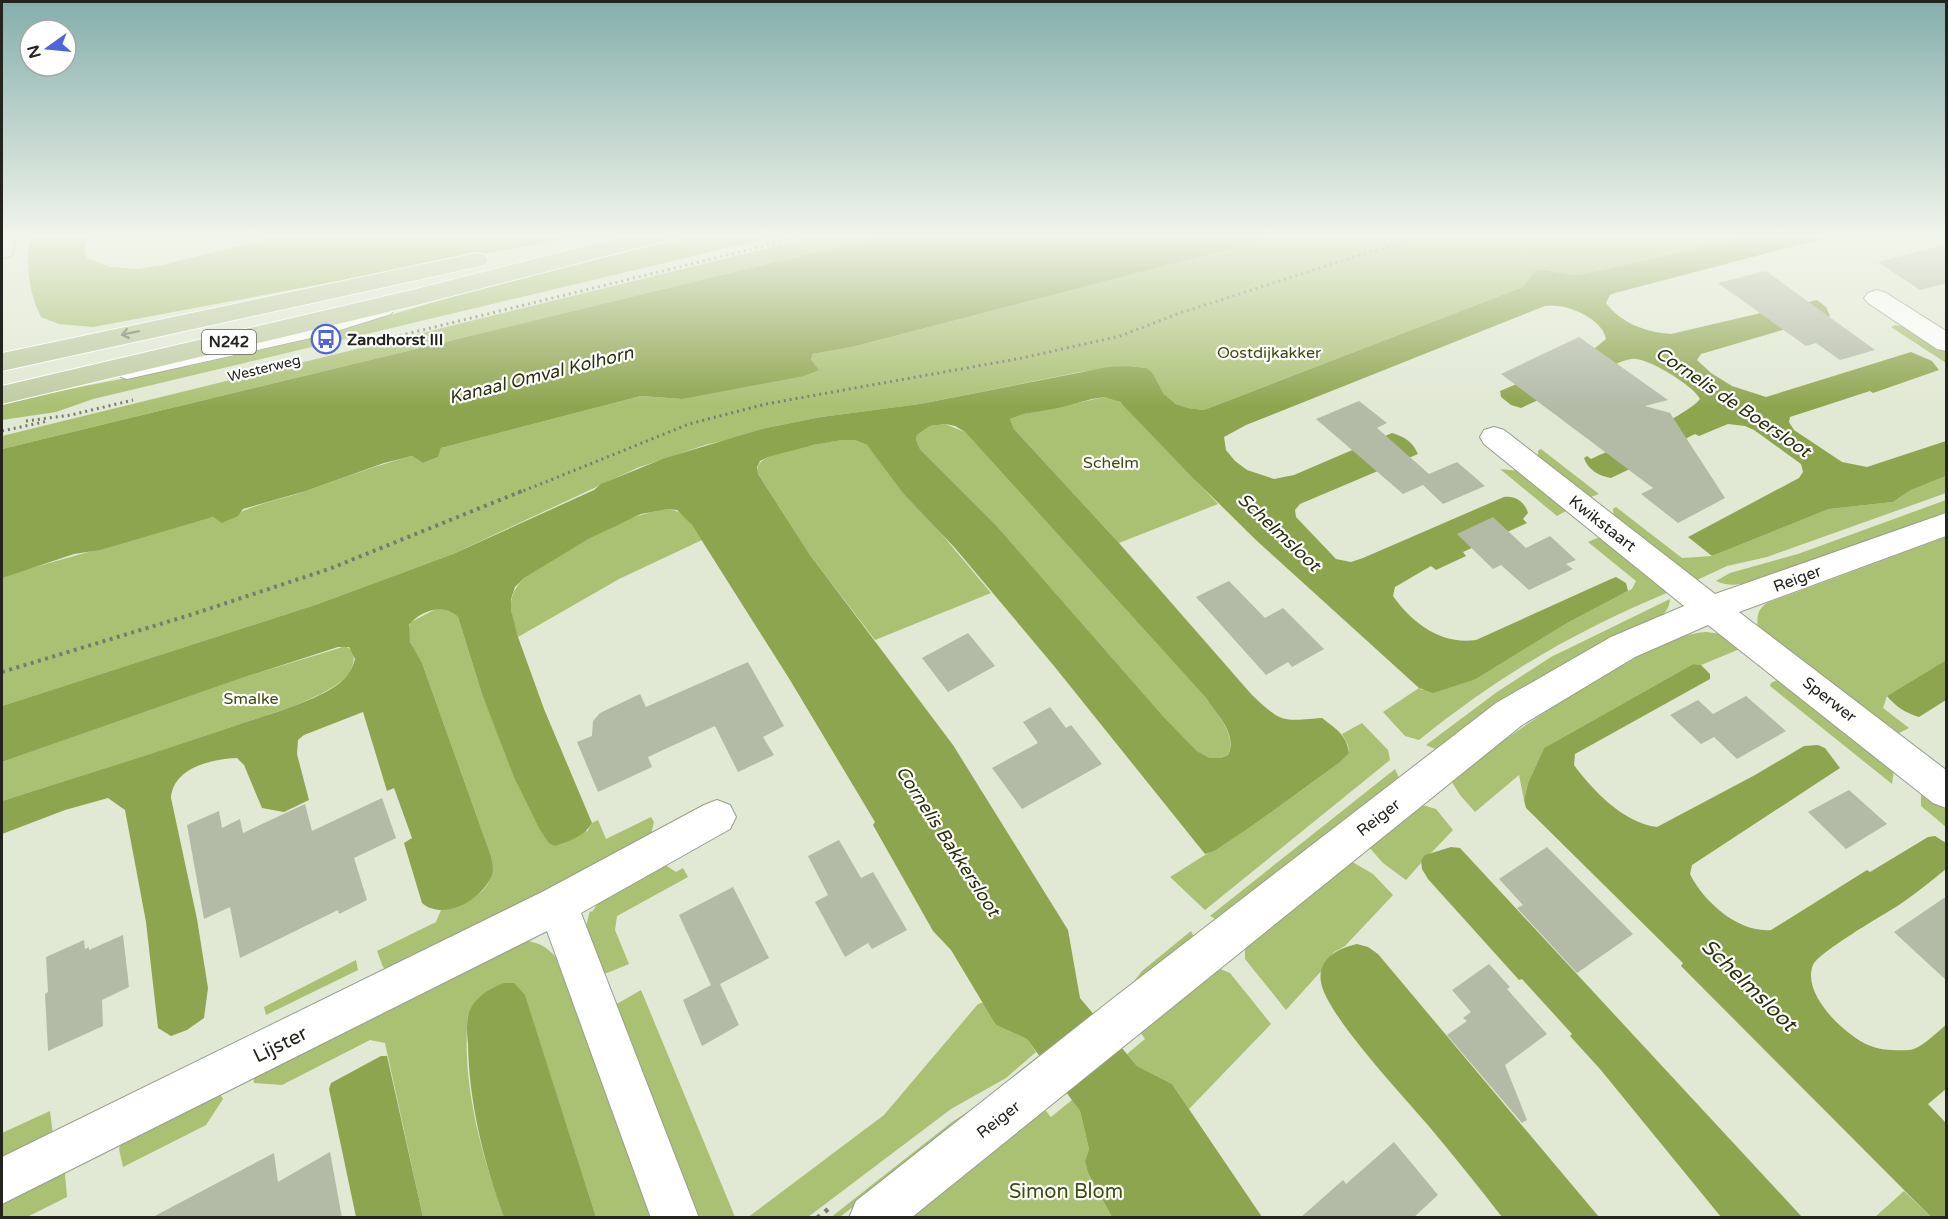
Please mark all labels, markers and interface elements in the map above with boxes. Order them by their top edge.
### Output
north arrow [18,18,78,78]
text: N [23,43,46,60]
bus stop icon: Zandhorst III [310,323,342,355]
one-way arrow [120,328,139,340]
road number: N242 [202,330,256,354]
place label: Zandhorst III [347,330,443,350]
water label: Kanaal Omval Kolhorn [446,341,637,409]
water label: Cornelis de Boersloot [1651,342,1816,463]
park label: Oostdijkakker [1217,343,1322,363]
street label: Westerweg [226,351,302,386]
park label: Schelm [1083,453,1139,473]
water label: Schelmsloot [1233,488,1326,577]
street label: Kwikstaart [1565,491,1640,556]
street label: Reiger [1771,561,1825,597]
street label: Sperwer [1798,673,1861,728]
park label: Smalke [223,689,279,709]
water label: Cornelis Bakkersloot [891,762,1006,922]
street label: Reiger [1353,794,1405,841]
water label: Schelmsloot [1696,934,1803,1038]
street label: Lijster [249,1021,312,1068]
street label: Reiger [973,1096,1025,1143]
park label: Simon Blom [1009,1180,1123,1204]

